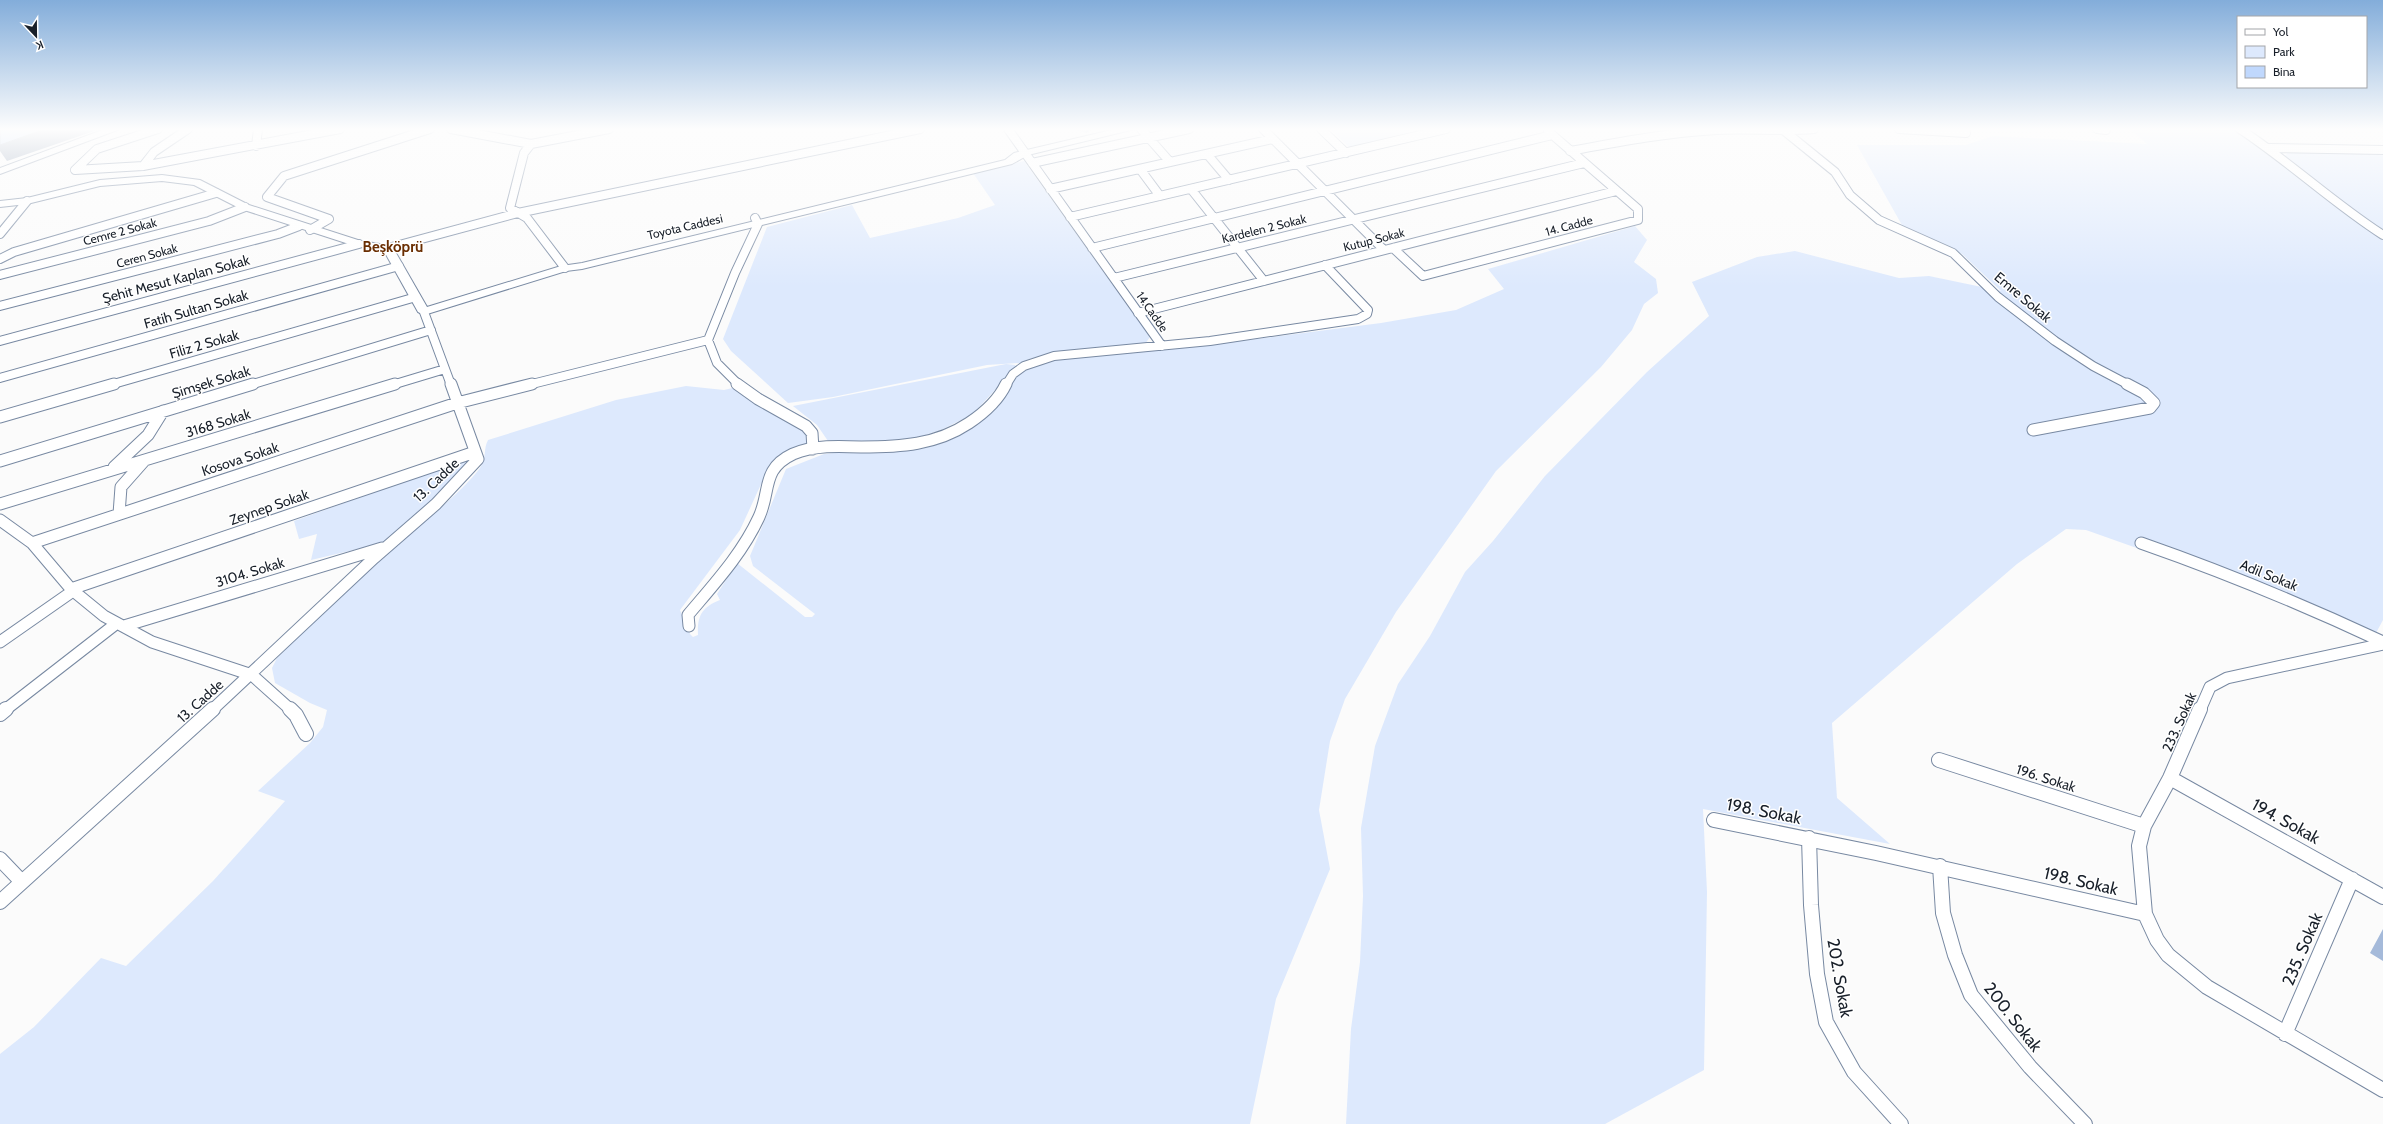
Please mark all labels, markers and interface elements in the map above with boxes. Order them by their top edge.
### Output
north arrow [16,16,56,56]
legend [2237,16,2367,88]
text: Yol [2272,24,2288,39]
text: K [34,37,46,53]
text: Park [2273,44,2295,59]
text: Bina [2273,64,2295,79]
street label: Toyota Caddesi [646,211,724,242]
street label: Kardelen 2 Sokak [1220,211,1308,246]
street label: 14. Cadde [1544,212,1594,239]
street label: Cemre 2 Sokak [82,214,159,249]
street label: Kutup Sokak [1342,225,1407,254]
district label: Beşköprü [363,238,423,256]
street label: Ceren Sokak [115,240,180,271]
street label: Şehit Mesut Kaplan Sokak [100,250,252,307]
street label: Emre Sokak [1991,268,2056,327]
street label: Fatih Sultan Sokak [142,285,251,332]
street label: 14.Cadde [1133,289,1172,335]
street label: Filiz 2 Sokak [167,325,242,363]
street label: Şimşek Sokak [170,361,253,402]
street label: 3168 Sokak [183,404,253,441]
street label: Kosova Sokak [199,438,282,480]
street label: 13. Cadde [409,454,463,506]
street label: Zeynep Sokak [227,485,312,529]
street label: 3104. Sokak [213,553,287,591]
street label: Adil Sokak [2237,555,2301,595]
street label: 13. Cadde [173,675,227,727]
street label: 233. Sokak [2158,689,2200,755]
street label: 196. Sokak [2014,760,2079,796]
street label: 198. Sokak [1725,794,1803,828]
street label: 194. Sokak [2248,794,2324,848]
street label: 198. Sokak [2042,863,2120,899]
street label: 235. Sokak [2278,909,2326,988]
street label: 202. Sokak [1823,937,1857,1019]
street label: 200. Sokak [1980,978,2046,1056]

